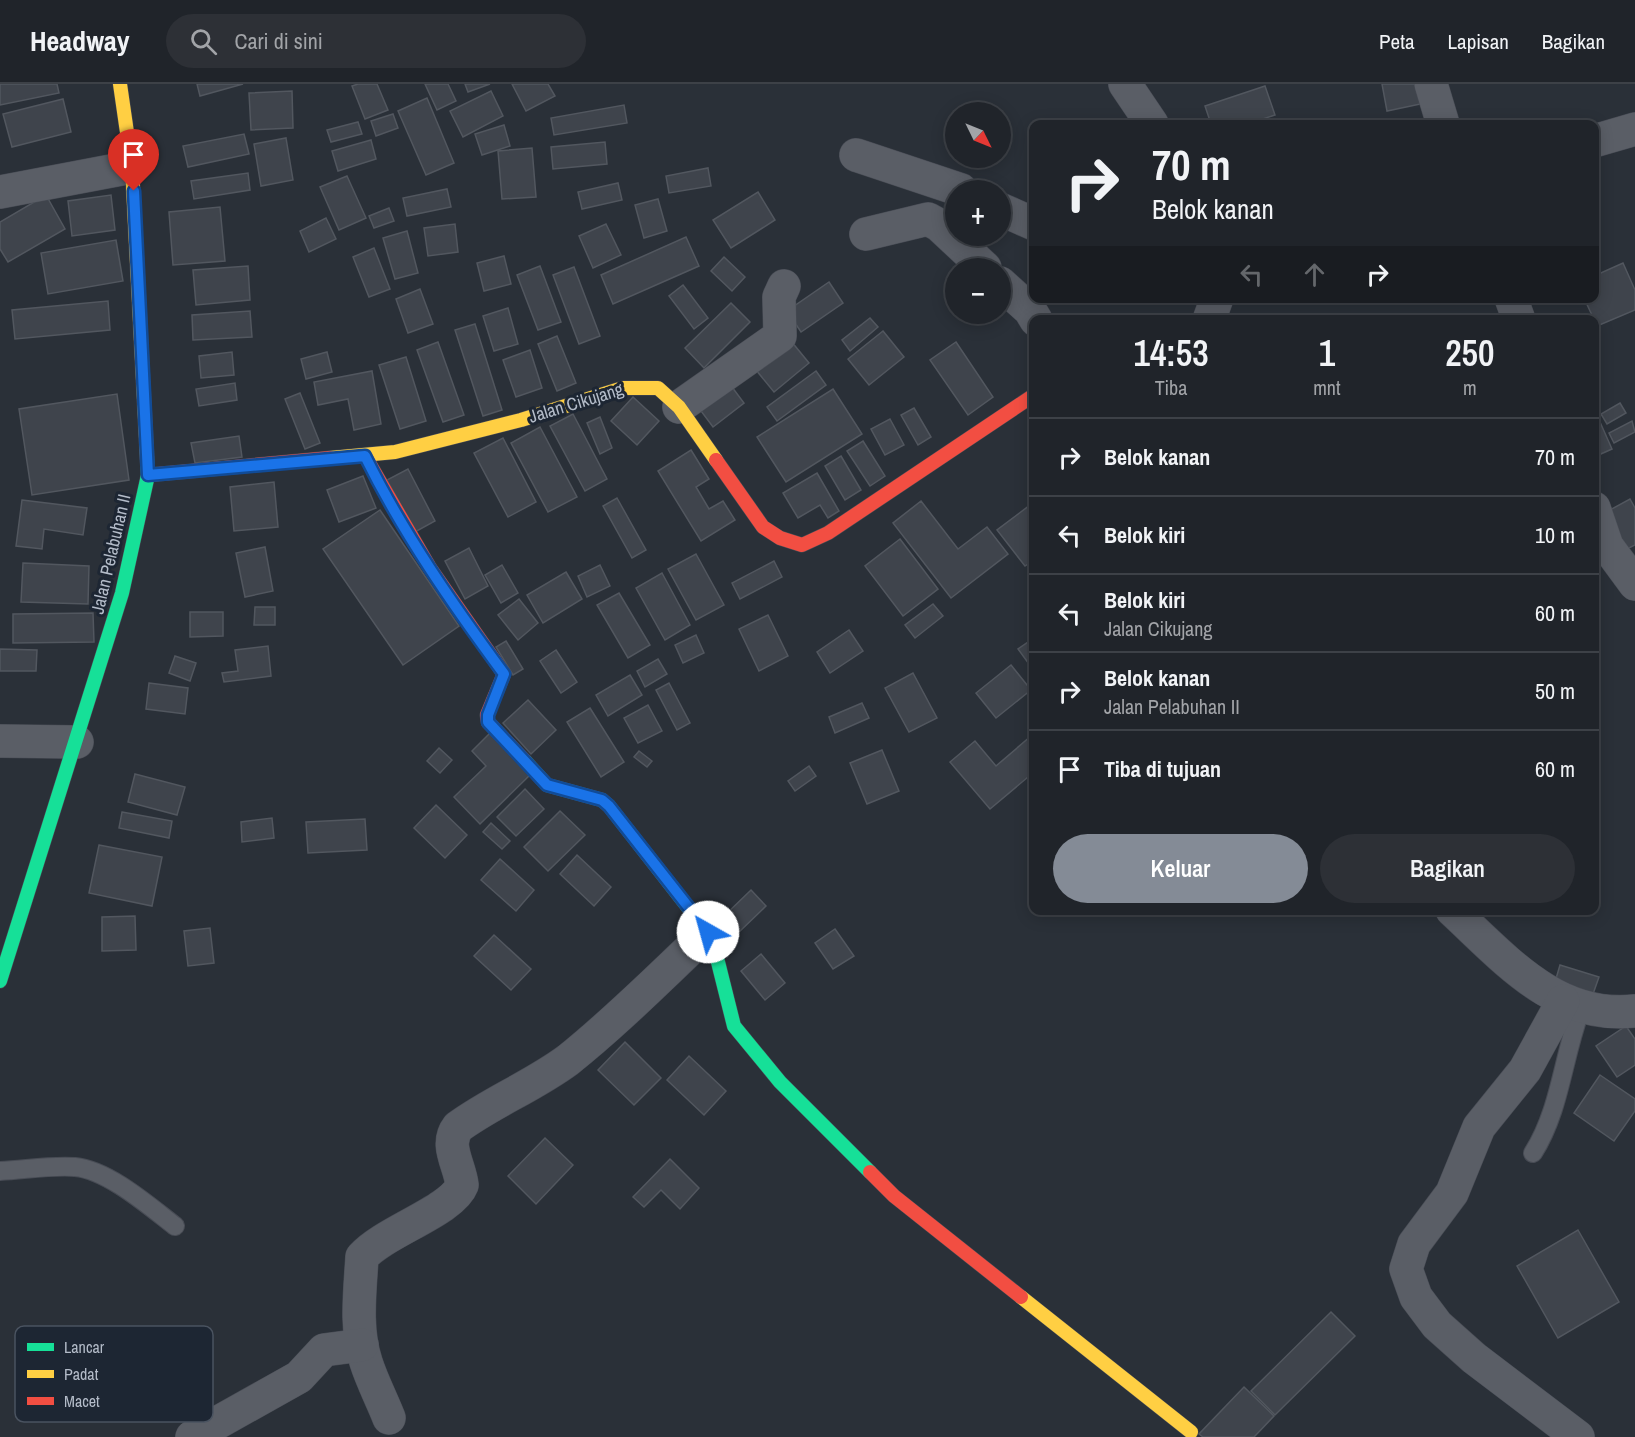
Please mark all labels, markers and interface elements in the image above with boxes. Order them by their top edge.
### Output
search box [166,14,586,68]
text: Headway [30,22,130,60]
icon: search [187,25,220,58]
text: Cari di sini [235,26,323,56]
text: Peta [1379,27,1415,56]
text: Lapisan [1448,27,1509,56]
text: Bagikan [1542,27,1605,56]
north arrow [945,102,1011,168]
map controls [945,102,1011,324]
pin [108,129,159,191]
text: 70 m [1152,137,1231,193]
icon: arrive [117,138,150,171]
icon: right [1053,144,1131,222]
button: + [945,180,1011,246]
text: Belok kanan [1152,191,1274,227]
button: − [945,258,1011,324]
icon: left [1235,258,1268,291]
icon: ahead [1298,258,1331,291]
icon: right [1361,258,1394,291]
text: 14:53 [1134,329,1209,377]
text: 1 [1319,329,1335,377]
text: 250 [1445,329,1494,377]
text: Tiba [1155,374,1187,401]
text: mnt [1313,374,1341,401]
text: m [1463,374,1477,401]
street label: Jalan Cikujang [526,376,627,429]
icon: right [1053,441,1086,474]
text: Belok kanan [1104,442,1210,472]
text: 70 m [1535,442,1575,472]
street label: Jalan Pelabuhan II [85,492,136,616]
icon: left [1053,519,1086,552]
text: Belok kiri [1104,520,1185,550]
text: 10 m [1535,520,1575,550]
text: Belok kiri [1104,585,1185,615]
icon: left [1053,597,1086,630]
text: 60 m [1535,598,1575,628]
text: Jalan Cikujang [1104,615,1212,642]
text: Belok kanan [1104,663,1210,693]
icon: right [1053,675,1086,708]
text: 50 m [1535,676,1575,706]
text: Jalan Pelabuhan II [1104,693,1240,720]
icon: arrive [1053,753,1086,786]
text: Tiba di tujuan [1104,754,1221,784]
text: 60 m [1535,754,1575,784]
button: Keluar [1053,834,1308,903]
button: Bagikan [1320,834,1575,903]
position arrow [676,900,740,964]
legend [15,1326,213,1422]
text: Lancar [64,1336,105,1358]
text: Padat [64,1363,99,1385]
text: Macet [64,1390,100,1412]

